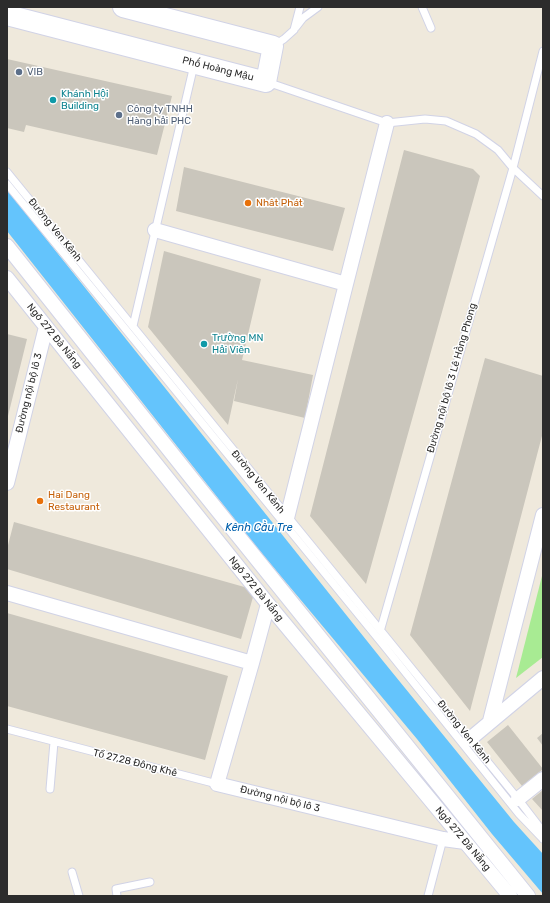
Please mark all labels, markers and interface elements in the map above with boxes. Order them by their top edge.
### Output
street label: Phố Hoàng Mậu [181,54,255,84]
place label: VIB [27,66,43,78]
marker: VIB [14,67,24,77]
place label: Khánh Hội Building [61,88,108,112]
marker: Khánh Hội Building [48,95,58,105]
place label: Công ty TNHH Hàng hải PHC [127,103,193,126]
marker: Công ty TNHH Hàng hải PHC [114,110,124,120]
street label: Đường Ven Kênh [26,196,84,264]
place label: Nhât Phát [256,197,303,209]
marker: Nhât Phát [243,198,253,208]
street label: Ngõ 272 Đà Nẵng [24,301,84,371]
street label: Đường nội bộ lô 3 Lê Hồng Phong [425,302,479,454]
place label: Trường MN Hải Viên [212,332,263,356]
marker: Trường MN Hải Viên [199,339,209,349]
street label: Đường nội bộ lô 3 [13,352,45,434]
street label: Đường Ven Kênh [229,448,287,516]
place label: Hai Dang Restaurant [48,489,100,512]
marker: Hai Dang Restaurant [35,496,45,506]
water label: Kênh Cầu Tre [225,521,293,535]
street label: Ngõ 272 Đà Nẵng [226,554,286,624]
street label: Đường Ven Kênh [435,698,493,766]
street label: Tổ 27,28 Đông Khê [92,747,178,779]
street label: Đường nội bộ lô 3 [239,783,321,815]
street label: Ngõ 272 Đà Nẵng [433,805,493,873]

